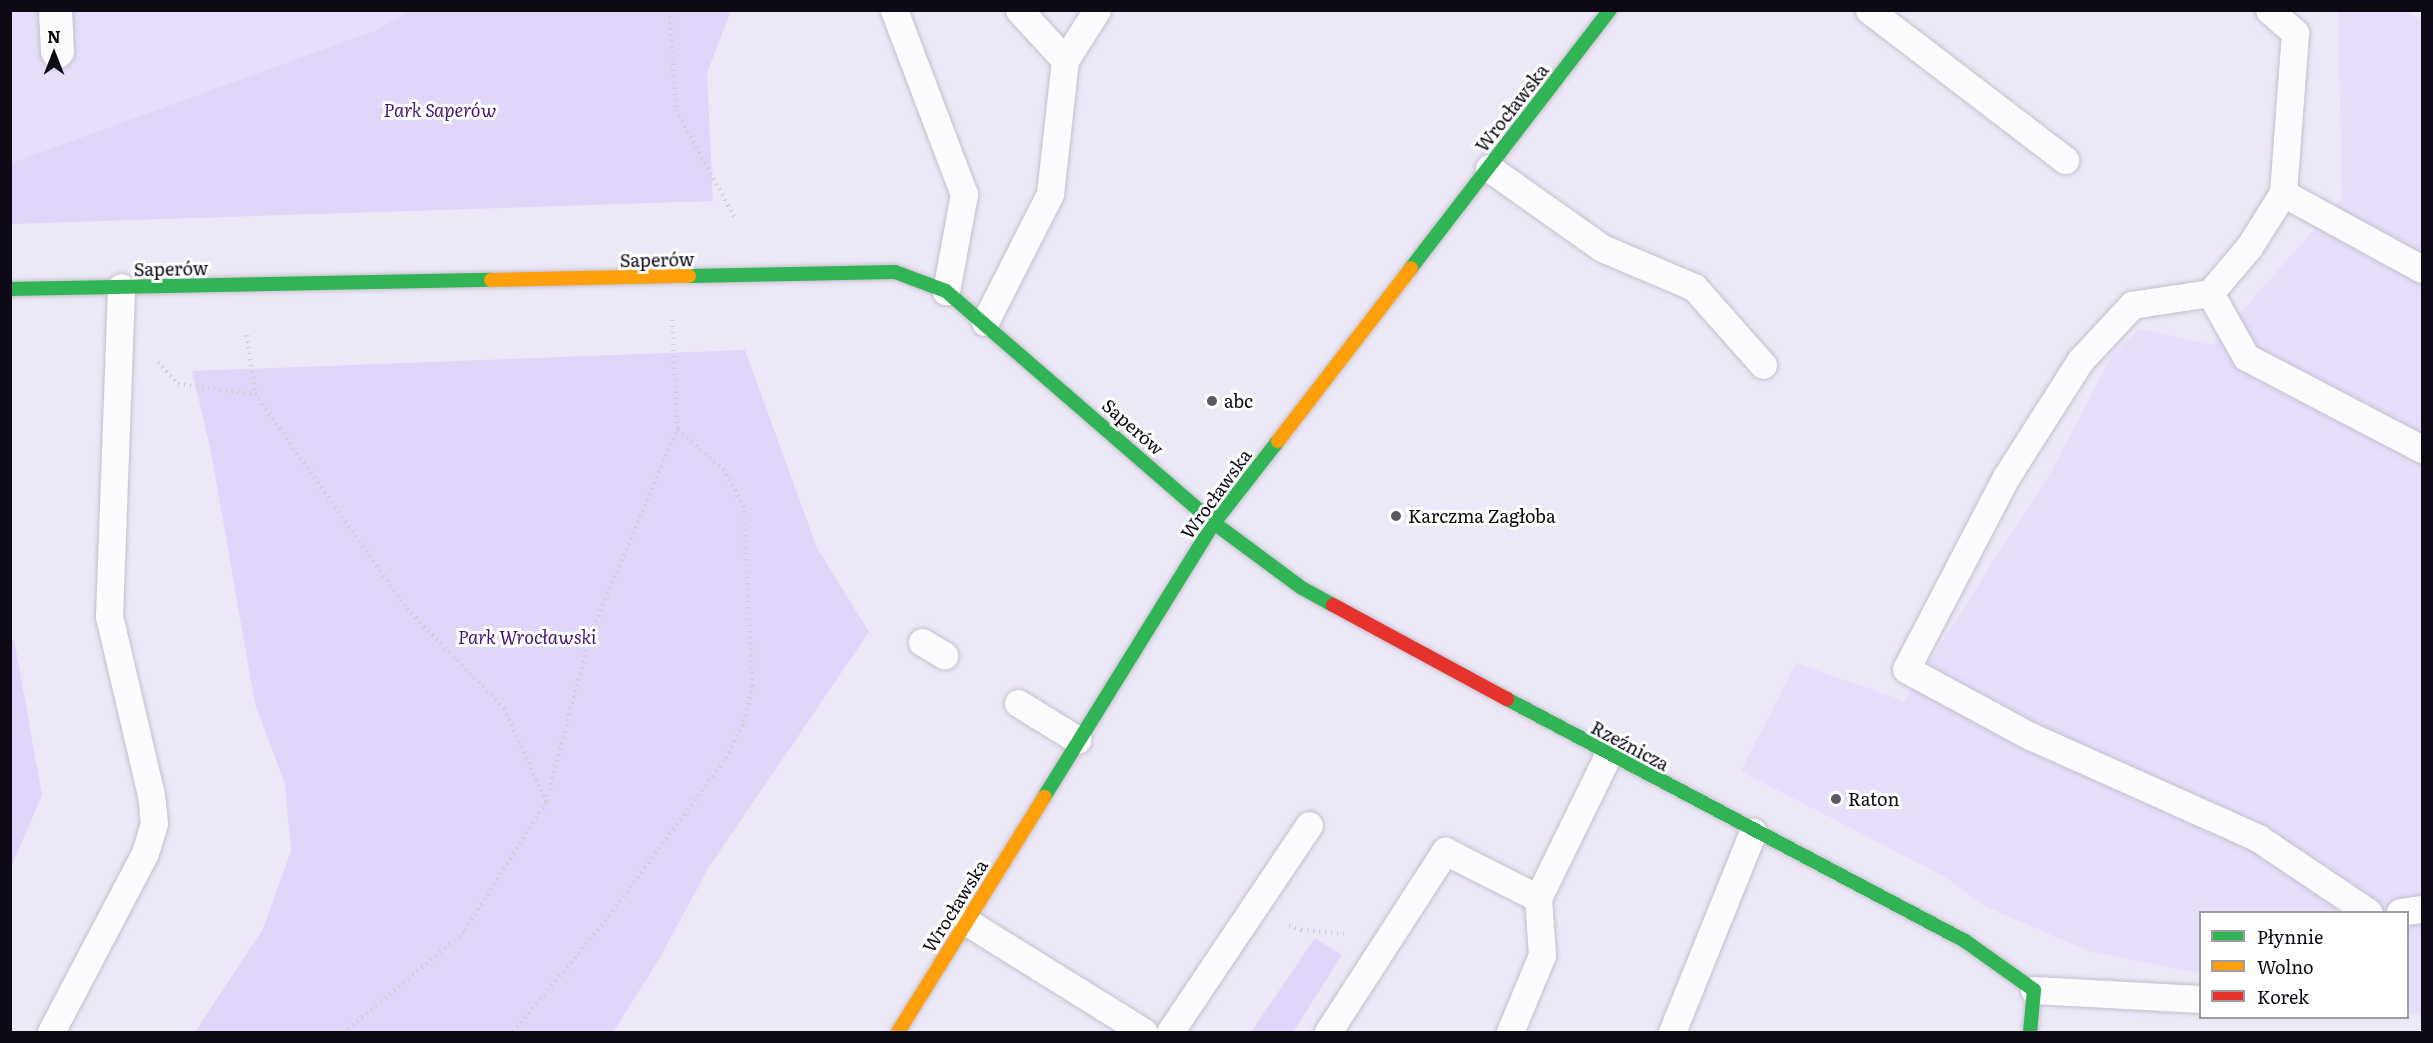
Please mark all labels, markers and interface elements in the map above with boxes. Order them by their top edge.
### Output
north arrow [24,24,84,84]
text: N [47,24,61,48]
street label: Wrocławska [1471,60,1553,156]
park label: Park Saperów [383,99,497,121]
street label: Saperów [620,249,694,271]
street label: Saperów [134,258,208,280]
place label: abc [1224,390,1253,412]
street label: Saperów [1098,394,1168,460]
marker: abc [1205,394,1219,408]
street label: Wrocławska [1176,445,1256,543]
place label: Karczma Zagłoba [1408,505,1556,527]
marker: Karczma Zagłoba [1389,509,1403,523]
park label: Park Wrocławski [458,626,596,648]
street label: Rzeźnicza [1587,716,1673,776]
place label: Raton [1848,788,1899,810]
marker: Raton [1829,792,1843,806]
street label: Wrocławska [918,855,992,957]
legend [2199,911,2409,1019]
text: Płynnie [2257,923,2323,950]
text: Wolno [2257,953,2314,980]
text: Korek [2257,983,2309,1010]

